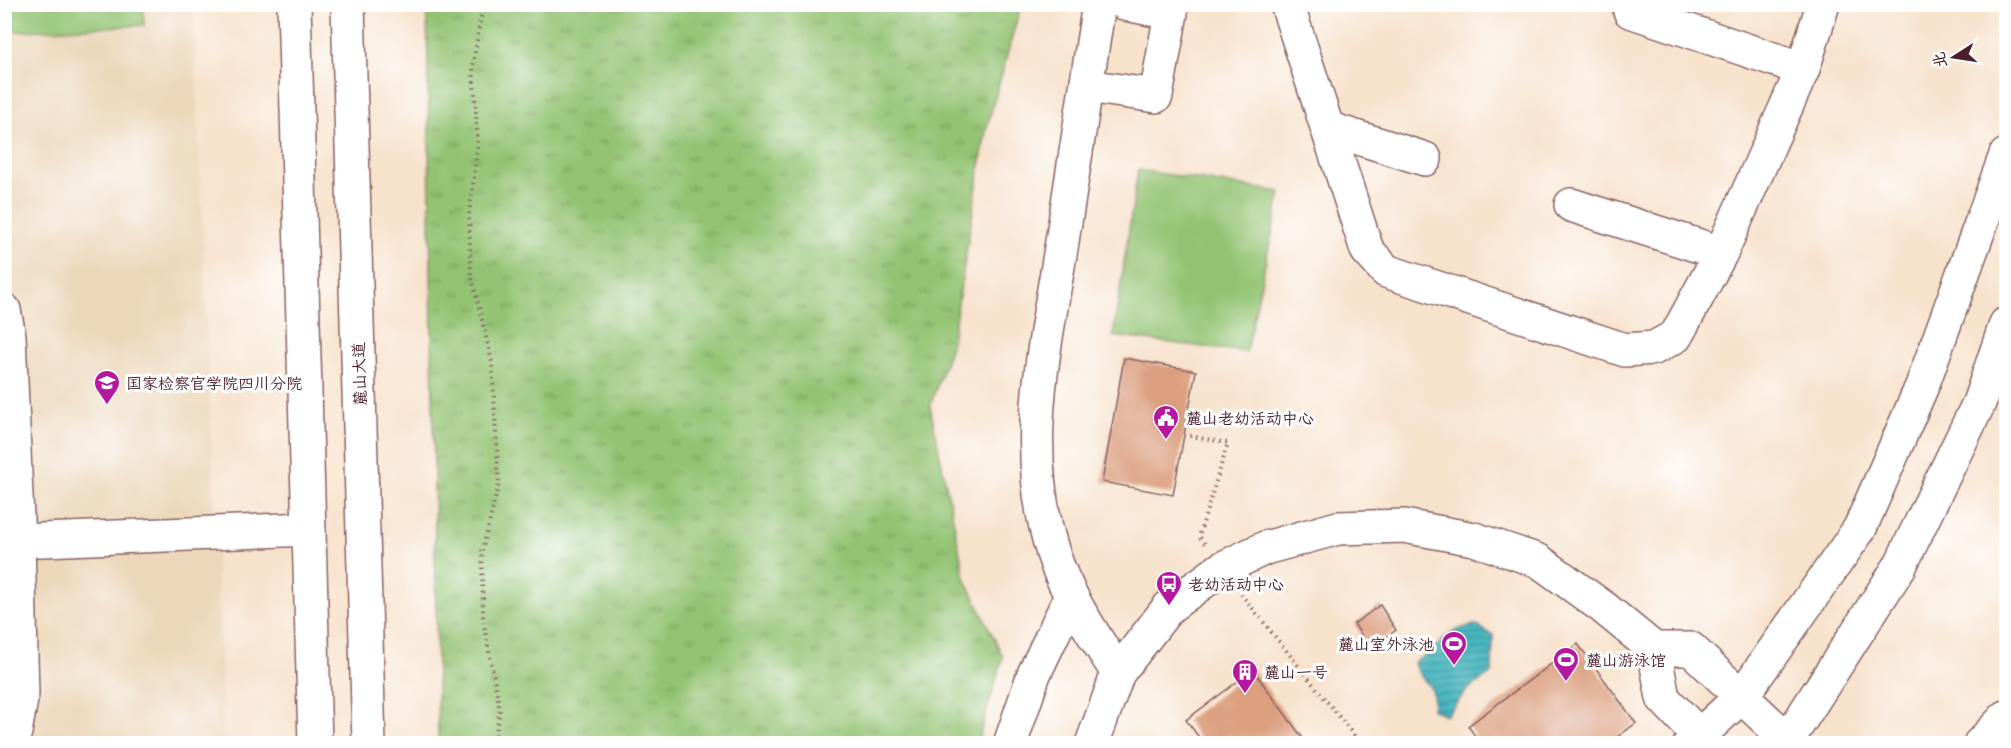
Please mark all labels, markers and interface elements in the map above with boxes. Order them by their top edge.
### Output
north arrow [1924,27,1984,87]
text: 北 [1924,49,1956,71]
street label: 麓山大道 [344,341,375,406]
school or university icon: 国家检察官学院四川分院 [92,368,122,406]
place label: 国家检察官学院四川分院 [126,369,302,398]
public building icon: 麓山老幼活动中心 [1151,403,1181,441]
place label: 麓山老幼活动中心 [1186,404,1314,433]
bus stop icon: 老幼活动中心 [1154,569,1184,607]
place label: 老幼活动中心 [1188,570,1284,599]
sports icon: 麓山室外泳池 [1439,629,1469,667]
place label: 麓山室外泳池 [1338,630,1434,659]
sports icon: 麓山游泳馆 [1551,645,1581,683]
place label: 麓山游泳馆 [1586,646,1666,675]
building icon: 麓山一号 [1230,657,1260,695]
place label: 麓山一号 [1264,658,1328,687]

